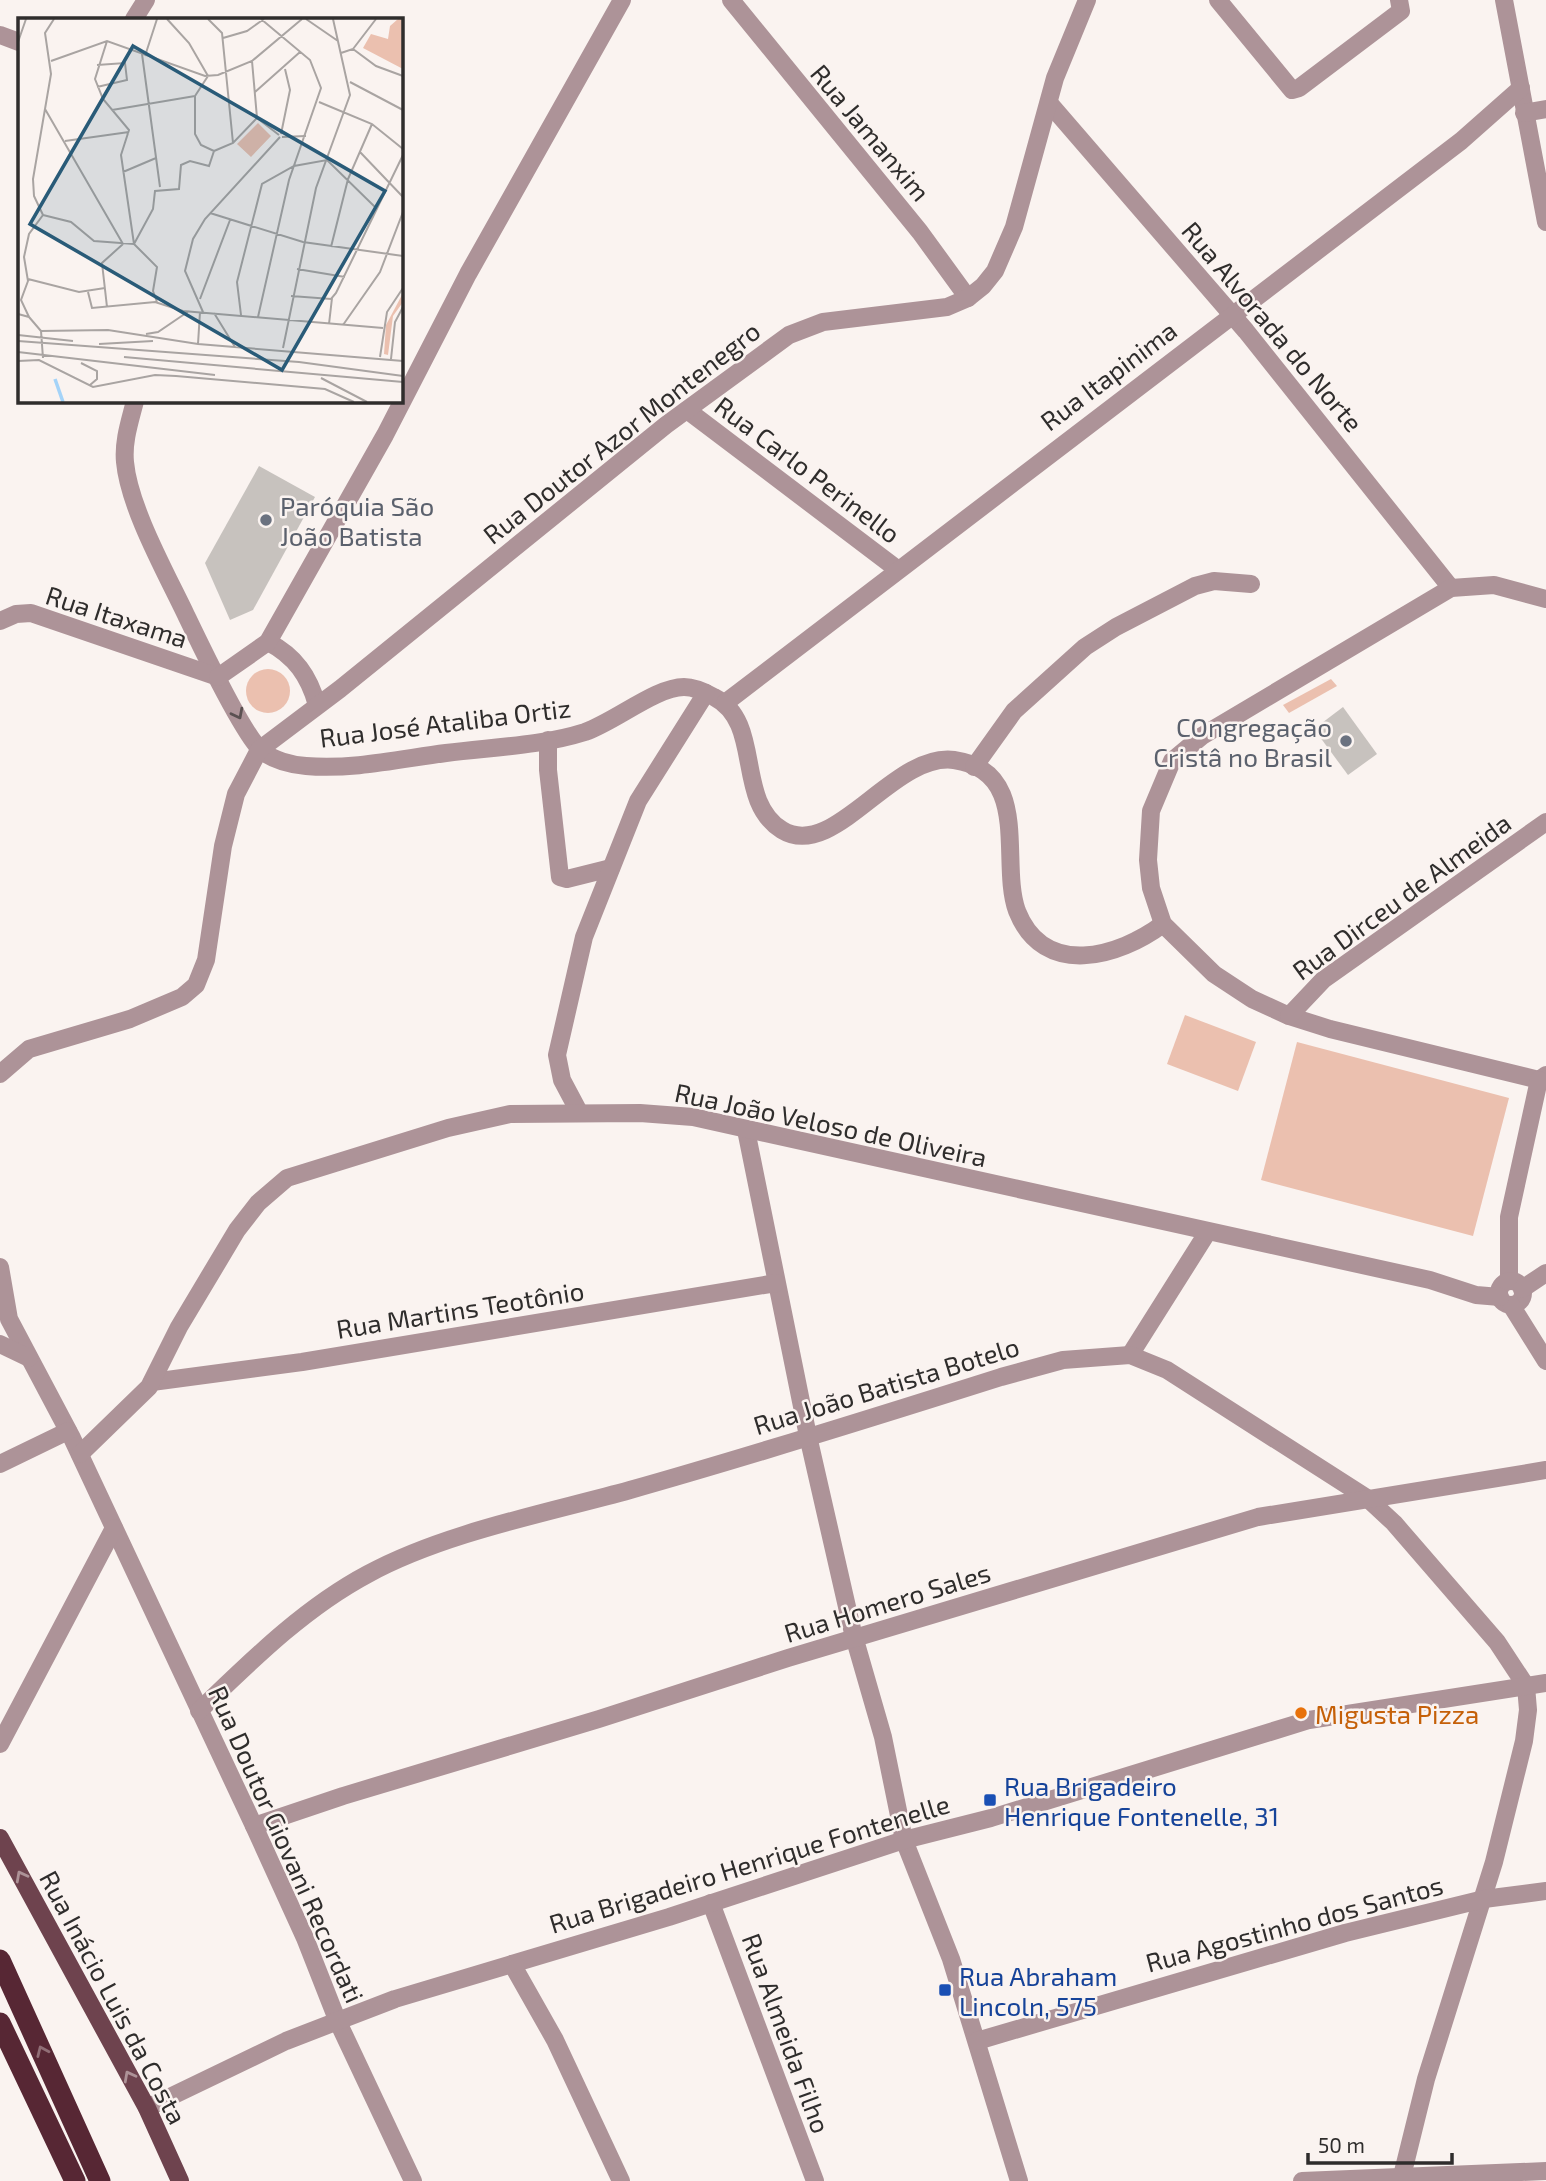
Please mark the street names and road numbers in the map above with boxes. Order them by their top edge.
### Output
street label: Rua Jamanxim [805,57,937,207]
street label: Rua Alvorada do Norte [1176,215,1370,437]
street label: Rua Doutor Azor Montenegro [477,314,765,550]
street label: Rua Itapinima [1034,314,1182,436]
street label: Rua Carlo Perinello [709,389,907,549]
street label: Rua Itaxama [42,579,192,653]
street label: Rua José Ataliba Ortiz [318,691,572,753]
street label: Rua Dirceu de Almeida [1286,806,1516,986]
street label: Rua João Veloso de Oliveira [672,1076,990,1172]
street label: Rua Martins Teotônio [334,1274,586,1344]
street label: Rua João Batista Botelo [749,1330,1023,1440]
street label: Rua Homero Sales [780,1556,994,1648]
street label: Rua Doutor Giovani Recordati [203,1681,371,2007]
street label: Rua Brigadeiro Henrique Fontenelle [545,1787,953,1939]
street label: Rua Inácio Luis da Costa [34,1865,194,2129]
street label: Rua Agostinho dos Santos [1142,1868,1446,1978]
street label: Rua Almeida Filho [736,1929,838,2137]

